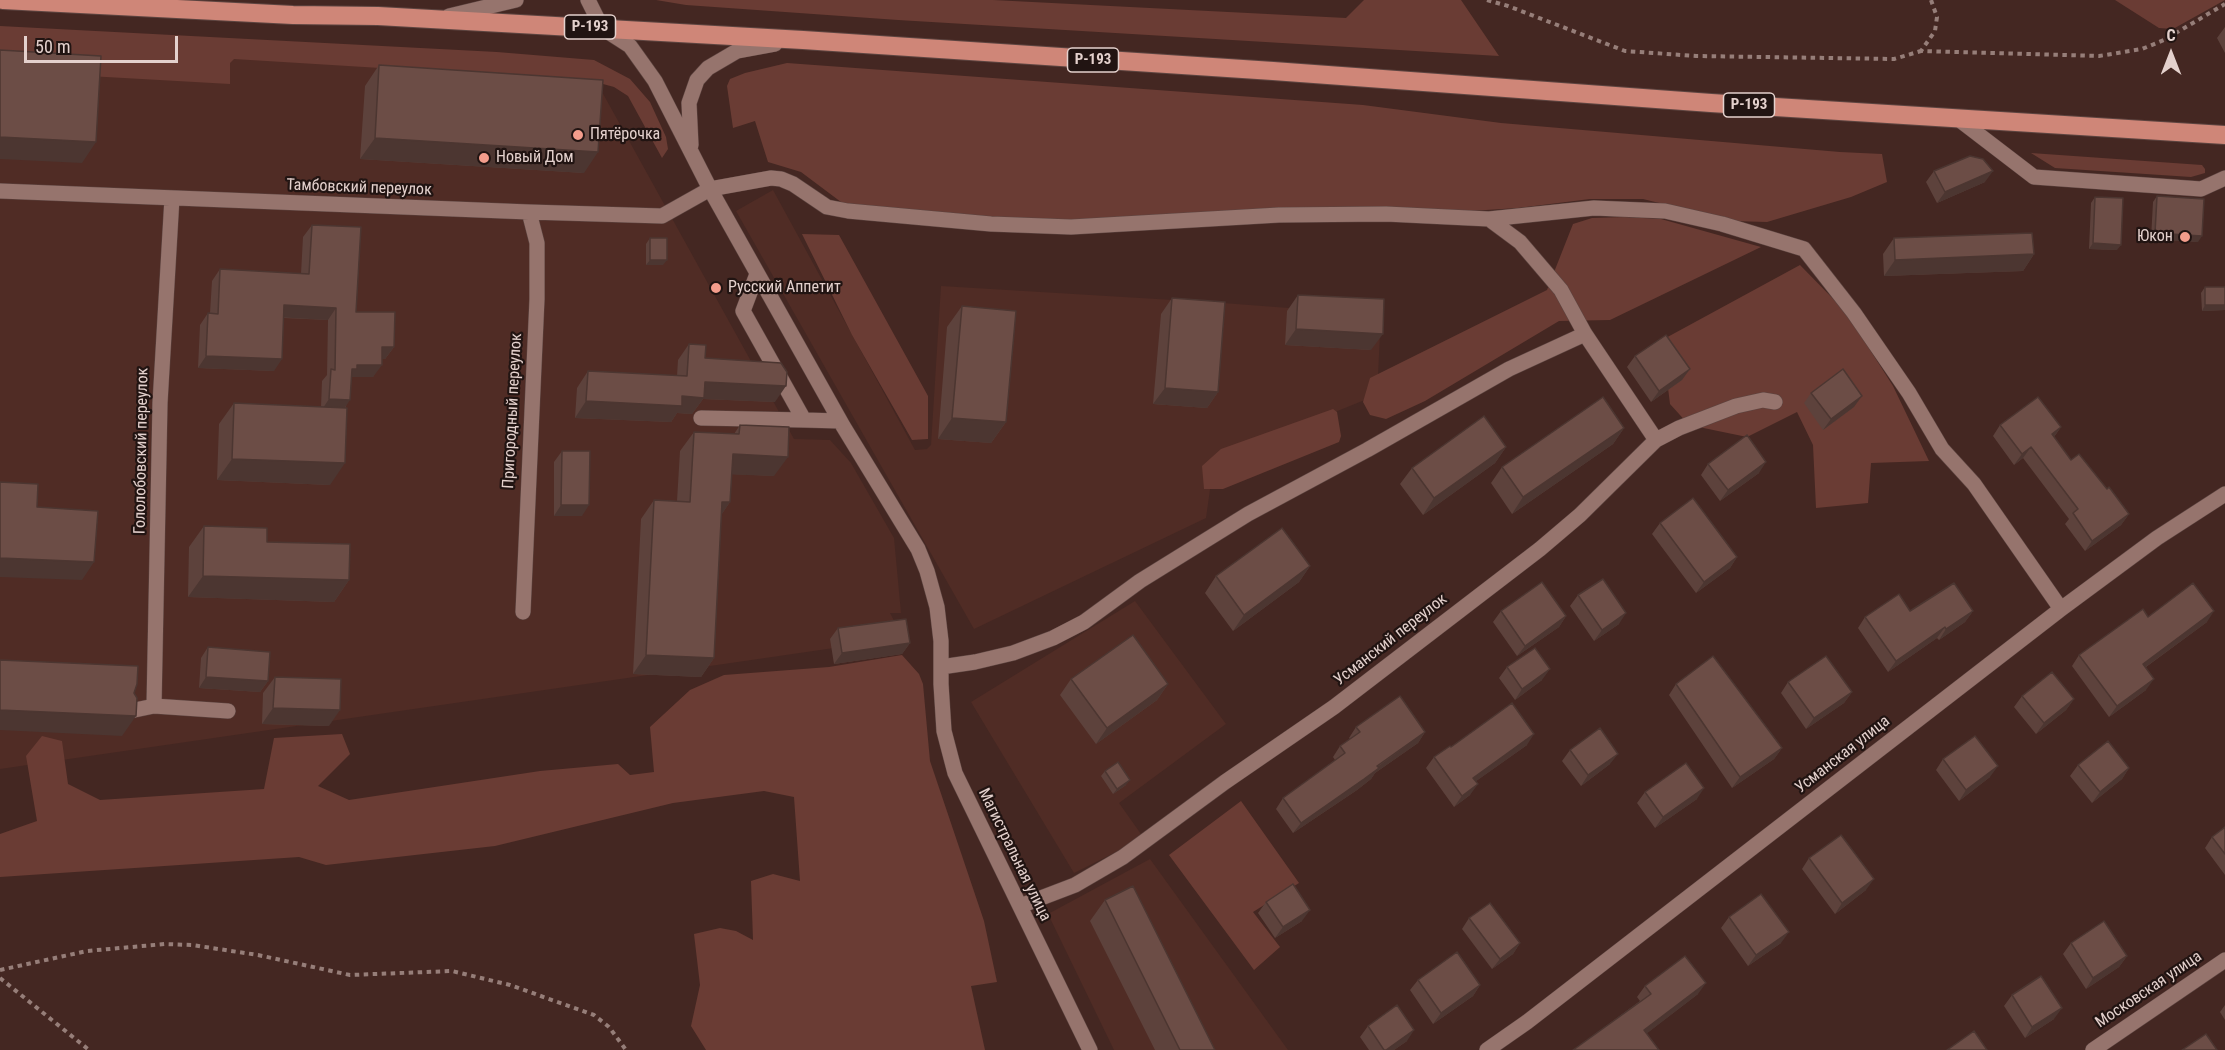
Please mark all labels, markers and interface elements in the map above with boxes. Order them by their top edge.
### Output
road number: Р-193 [564,15,616,39]
scale bar [27,24,182,62]
north arrow [2141,24,2201,84]
text: С [2166,26,2176,45]
text: 50 m [35,36,70,57]
road number: Р-193 [1068,48,1118,72]
road number: Р-193 [1724,93,1774,117]
place label: Пятёрочка [590,125,660,145]
marker: Пятёрочка [571,128,585,142]
place label: Новый Дом [496,148,574,168]
marker: Новый Дом [477,151,491,165]
street label: Тамбовский переулок [286,176,432,200]
place label: Юкон [2137,227,2173,247]
marker: Юкон [2178,230,2192,244]
place label: Русский Аппетит [728,278,841,298]
marker: Русский Аппетит [709,281,723,295]
street label: Пригородный переулок [499,333,527,489]
street label: Гололобовский переулок [131,368,153,534]
street label: Усманский переулок [1331,590,1451,690]
street label: Усманская улица [1792,712,1894,798]
street label: Магистральная улица [974,785,1054,925]
street label: Московская улица [2092,947,2206,1033]

